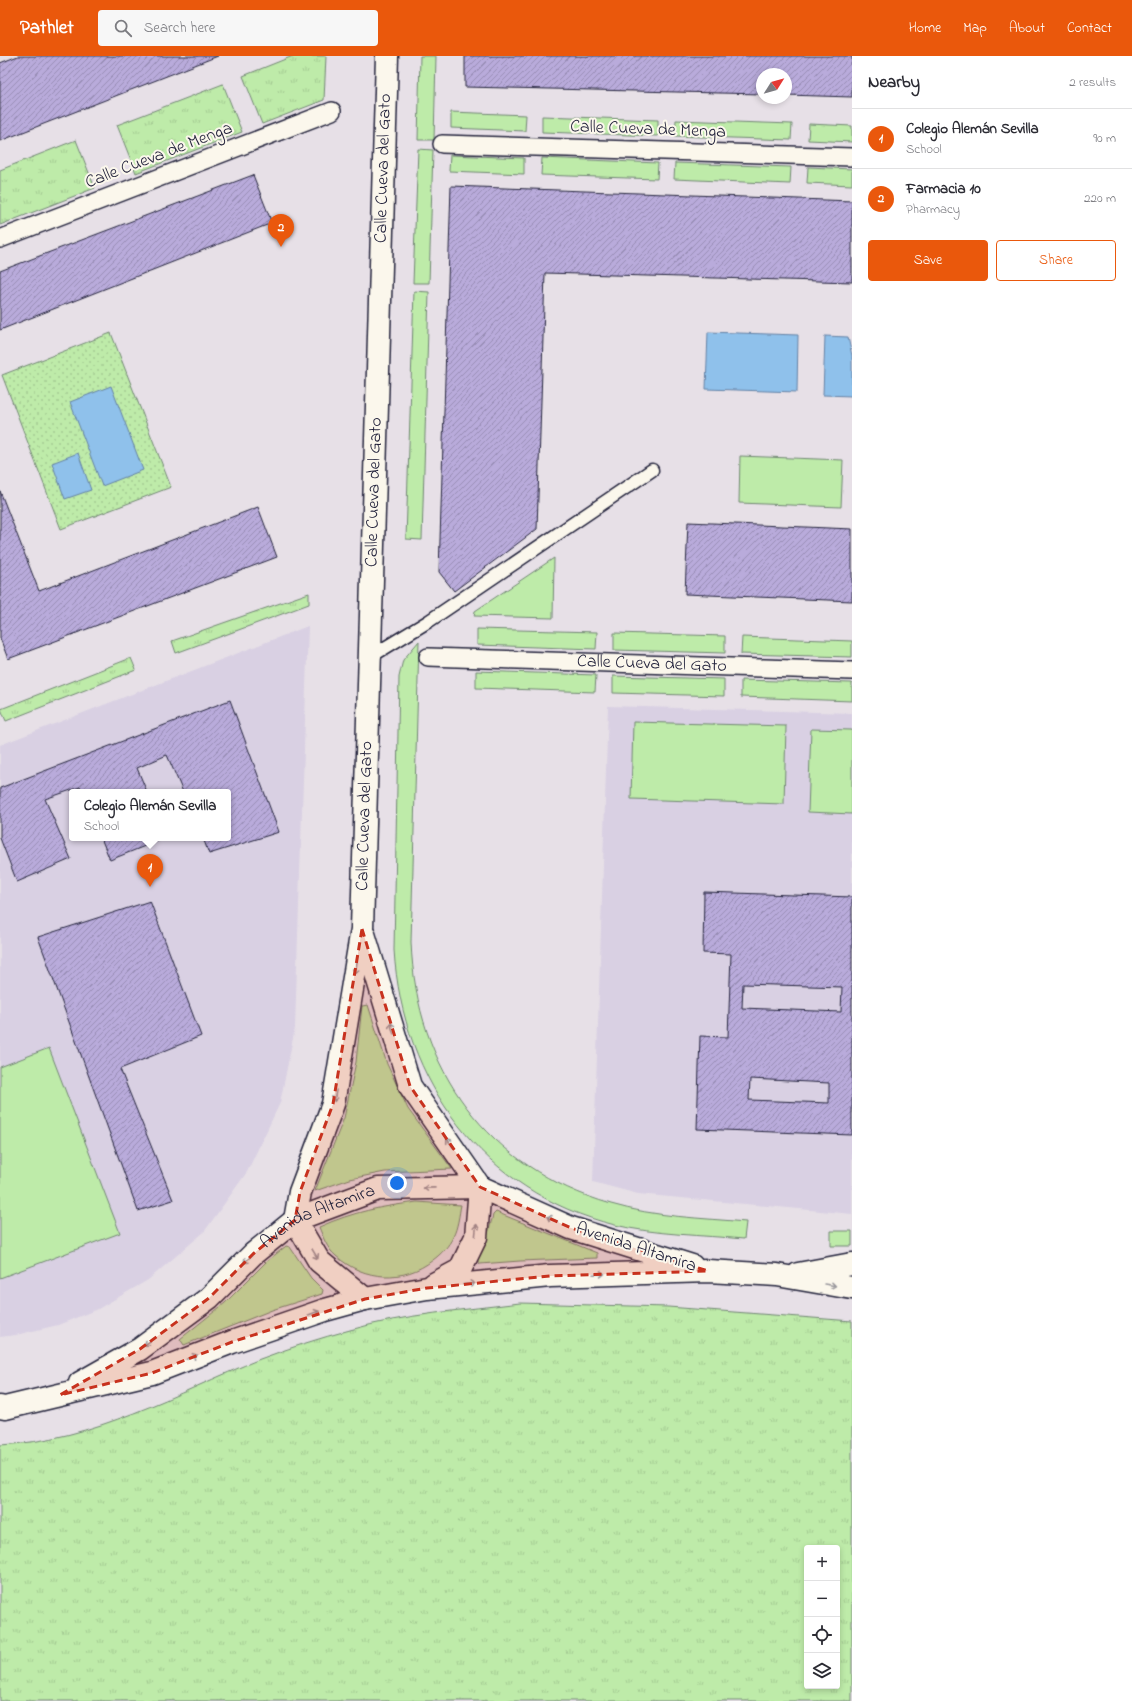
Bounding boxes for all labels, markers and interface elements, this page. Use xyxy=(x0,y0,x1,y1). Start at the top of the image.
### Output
search box xyxy=(98,10,378,46)
text: Pathlet xyxy=(20,15,74,42)
icon: search xyxy=(112,17,134,39)
text: Search here xyxy=(144,17,215,39)
text: Home xyxy=(909,18,941,39)
text: Map xyxy=(963,18,987,39)
text: About xyxy=(1009,18,1045,39)
text: Contact xyxy=(1067,18,1112,39)
north arrow xyxy=(756,68,792,104)
text: Nearby xyxy=(868,70,920,95)
text: 2 results xyxy=(1069,73,1116,92)
street label: Calle Cueva del Gato xyxy=(369,93,399,244)
street label: Calle Cueva de Menga xyxy=(570,114,726,147)
street label: Calle Cueva de Menga xyxy=(82,116,237,197)
text: Colegio Alemán Sevilla xyxy=(906,118,1039,140)
text: 1 xyxy=(879,129,883,148)
text: 90 m xyxy=(1093,129,1116,148)
text: School xyxy=(906,140,942,159)
text: Farmacia 10 xyxy=(906,178,981,200)
text: 2 xyxy=(878,189,884,208)
text: 220 m xyxy=(1084,189,1116,208)
text: Pharmacy xyxy=(906,200,960,219)
pin: 2 xyxy=(268,214,294,247)
button: Save xyxy=(868,240,988,281)
button: Share xyxy=(996,240,1116,281)
street label: Calle Cueva del Gato xyxy=(359,417,390,567)
street label: Calle Cueva del Gato xyxy=(577,649,727,680)
street label: Calle Cueva del Gato xyxy=(350,741,380,891)
popup xyxy=(69,789,231,841)
text: Colegio Alemán Sevilla xyxy=(84,795,216,817)
text: School xyxy=(84,817,119,836)
pin: 1 xyxy=(137,854,163,887)
one-way arrow xyxy=(352,961,360,974)
one-way arrow xyxy=(388,1022,395,1035)
one-way arrow xyxy=(330,1089,338,1102)
one-way arrow xyxy=(446,1138,454,1149)
your location xyxy=(387,1173,407,1193)
street label: Avenida Altamira xyxy=(255,1178,379,1256)
one-way arrow xyxy=(423,1184,436,1191)
one-way arrow xyxy=(546,1215,558,1222)
street label: Avenida Altamira xyxy=(572,1216,700,1280)
one-way arrow xyxy=(473,1224,480,1237)
one-way arrow xyxy=(311,1248,319,1259)
one-way arrow xyxy=(243,1254,253,1264)
one-way arrow xyxy=(592,1271,605,1278)
one-way arrow xyxy=(462,1280,475,1287)
one-way arrow xyxy=(823,1281,836,1289)
one-way arrow xyxy=(308,1309,320,1317)
one-way arrow xyxy=(143,1338,154,1346)
one-way arrow xyxy=(185,1353,197,1361)
map controls xyxy=(804,1545,840,1689)
button: + xyxy=(804,1545,840,1581)
button: − xyxy=(804,1581,840,1617)
button: locate xyxy=(804,1617,840,1653)
button: layers xyxy=(804,1653,840,1689)

